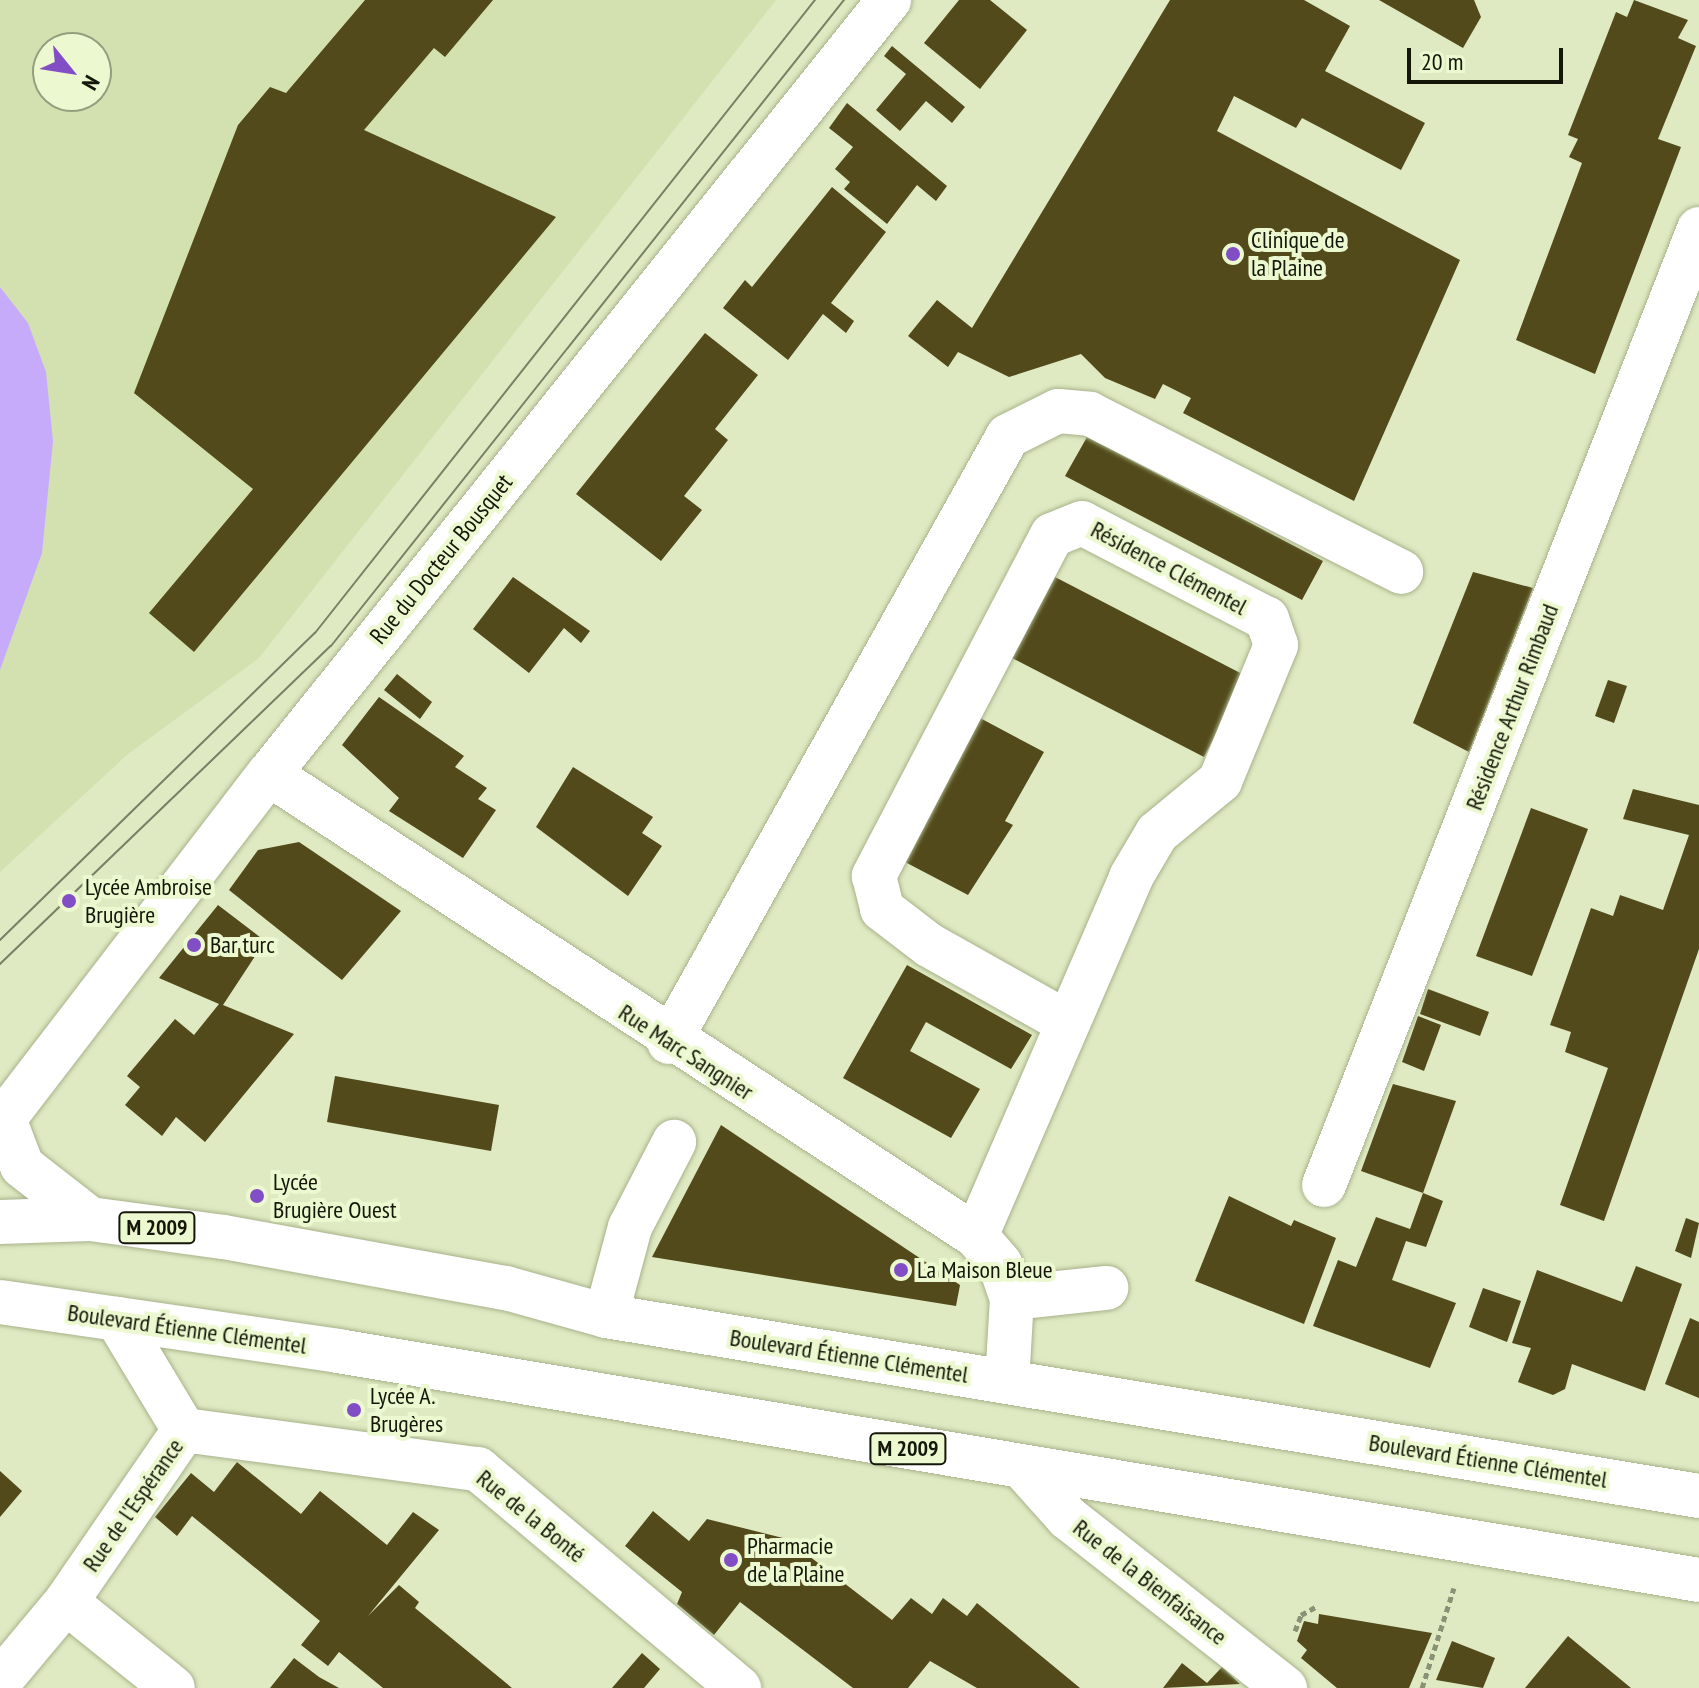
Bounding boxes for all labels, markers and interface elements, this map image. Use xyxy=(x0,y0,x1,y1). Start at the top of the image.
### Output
north arrow xyxy=(32,32,112,112)
scale bar xyxy=(1411,32,1567,82)
text: 20 m xyxy=(1421,46,1463,77)
text: N xyxy=(76,71,106,95)
place label: Clinique de la Plaine xyxy=(1251,226,1345,282)
marker: Clinique de la Plaine xyxy=(1222,243,1244,265)
street label: Rue du Docteur Bousquet xyxy=(364,468,518,650)
street label: Résidence Clémentel xyxy=(1086,515,1252,621)
street label: Résidence Arthur Rimbaud xyxy=(1459,600,1565,814)
place label: Lycée Ambroise Brugière xyxy=(85,873,213,929)
marker: Lycée Ambroise Brugière xyxy=(60,892,78,910)
place label: Bar turc xyxy=(210,931,275,959)
marker: Bar turc xyxy=(185,936,203,954)
street label: Rue Marc Sangnier xyxy=(613,998,759,1106)
place label: Lycée Brugière Ouest xyxy=(273,1168,397,1224)
marker: Lycée Brugière Ouest xyxy=(248,1187,266,1205)
road number: M 2009 xyxy=(117,1210,197,1246)
place label: La Maison Bleue xyxy=(917,1256,1053,1284)
marker: La Maison Bleue xyxy=(892,1261,910,1279)
street label: Boulevard Étienne Clémentel xyxy=(66,1298,308,1360)
street label: Boulevard Étienne Clémentel xyxy=(728,1323,970,1389)
place label: Lycée A. Brugères xyxy=(370,1382,443,1438)
marker: Lycée A. Brugères xyxy=(345,1401,363,1419)
street label: Boulevard Étienne Clémentel xyxy=(1367,1428,1609,1494)
road number: M 2009 xyxy=(868,1431,948,1467)
street label: Rue de l'Espérance xyxy=(77,1433,189,1577)
street label: Rue de la Bonté xyxy=(471,1464,591,1568)
street label: Rue de la Bienfaisance xyxy=(1068,1513,1232,1651)
place label: Pharmacie de la Plaine xyxy=(747,1532,844,1588)
marker: Pharmacie de la Plaine xyxy=(722,1551,740,1569)

